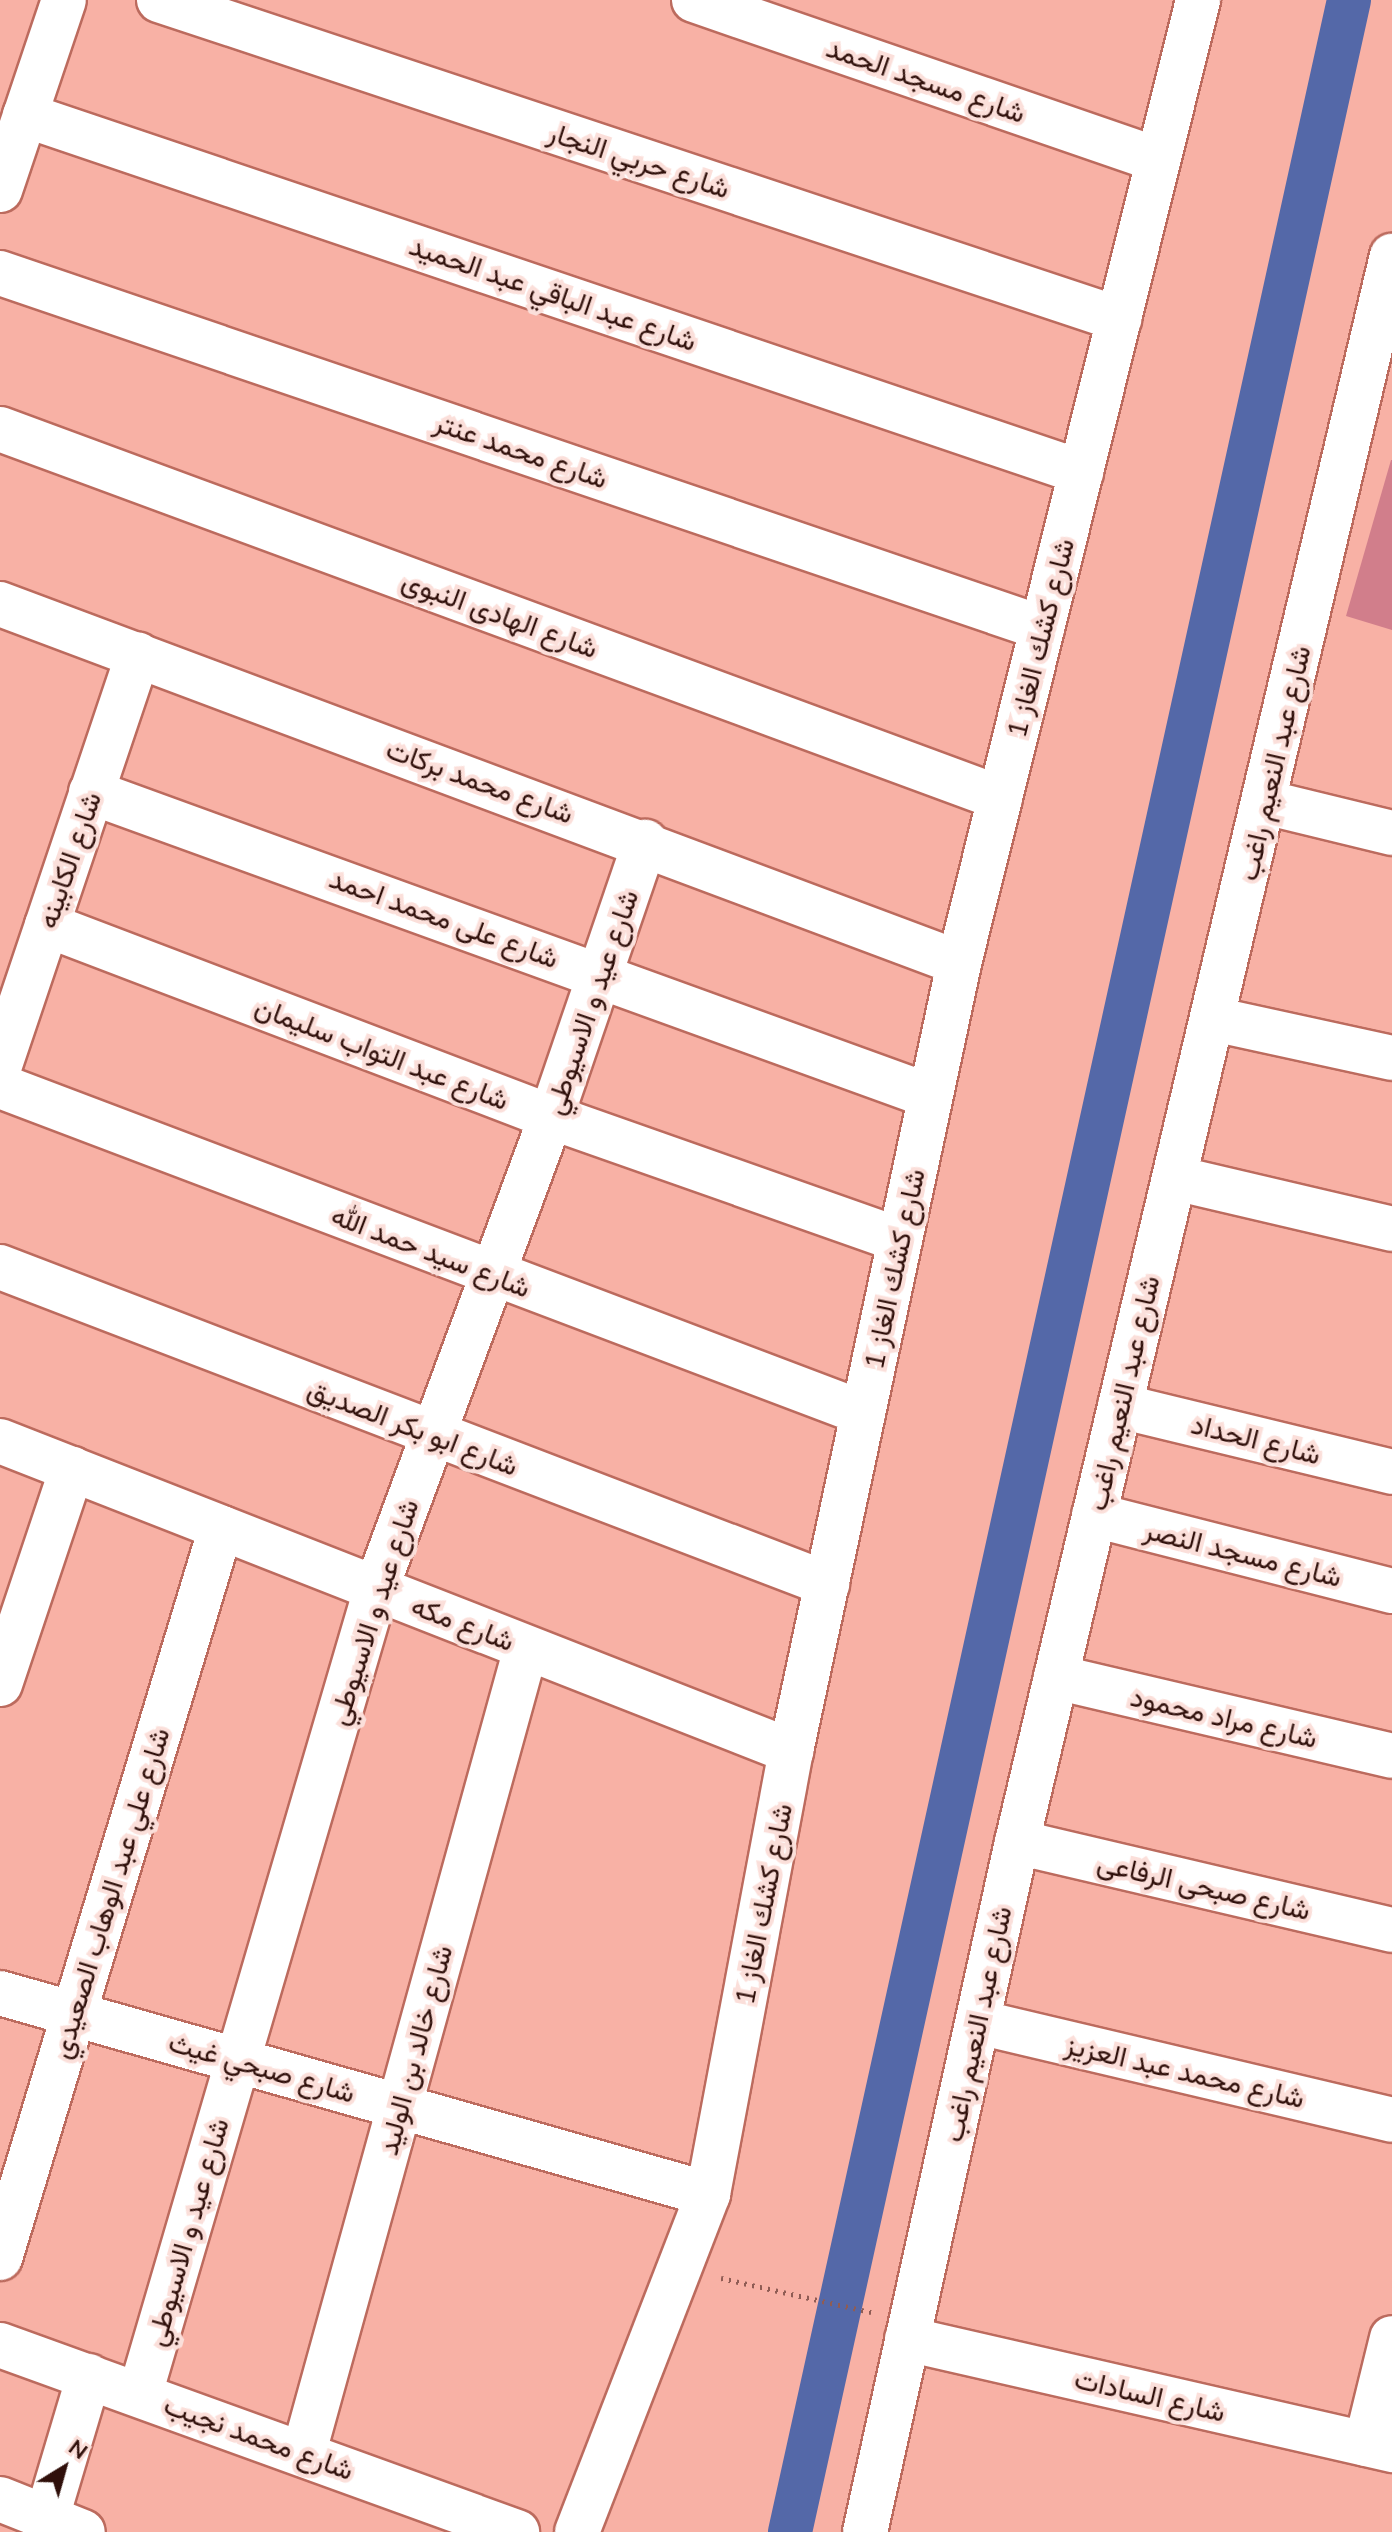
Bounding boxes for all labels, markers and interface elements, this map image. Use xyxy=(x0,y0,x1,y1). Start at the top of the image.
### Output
street label: شارع مسجد الحمد xyxy=(822,30,1030,130)
street label: شارع حربي النجار xyxy=(544,115,734,205)
street label: شارع عبد الباقي عبد الحميد xyxy=(405,228,701,358)
street label: شارع محمد عنتر xyxy=(430,405,612,495)
street label: شارع كشك الغاز 1 xyxy=(999,535,1081,741)
street label: شارع الهادى النبوى xyxy=(398,563,602,665)
street label: شارع عبد النعيم راغب xyxy=(1231,642,1317,884)
street label: شارع محمد بركات xyxy=(382,732,578,830)
street label: شارع الكابينه xyxy=(30,787,108,933)
street label: شارع على محمد احمد xyxy=(325,861,563,975)
street label: شارع عيد و الاسيوطي xyxy=(537,885,645,1119)
street label: شارع عبد التواب سليمان xyxy=(250,989,514,1117)
street label: شارع كشك الغاز 1 xyxy=(856,1166,932,1372)
street label: شارع سيد حمد الله xyxy=(327,1198,535,1304)
street label: شارع عبد النعيم راغب xyxy=(1080,1272,1166,1514)
street label: شارع ابو بكر الصديق xyxy=(303,1371,523,1483)
street label: شارع الحداد xyxy=(1188,1407,1324,1471)
street label: شارع عيد و الاسيوطي xyxy=(321,1495,425,1729)
street label: شارع مسجد النصر xyxy=(1141,1512,1345,1594)
street label: شارع مكه xyxy=(407,1588,519,1658)
street label: شارع مراد محمود xyxy=(1127,1679,1321,1755)
street label: شارع علي عبد الوهاب الصعيدي xyxy=(44,1724,176,2062)
street label: شارع كشك الغاز 1 xyxy=(727,1801,799,2007)
street label: شارع صبحى الرفاعى xyxy=(1094,1845,1314,1927)
street label: شارع عبد النعيم راغب xyxy=(936,1903,1018,2145)
street label: شارع خالد بن الوليد xyxy=(371,1941,459,2159)
street label: شارع صبحي غيث xyxy=(165,2024,359,2110)
street label: شارع محمد عبد العزيز xyxy=(1062,2027,1308,2115)
street label: شارع عيد و الاسيوطي xyxy=(138,2114,236,2350)
street label: شارع السادات xyxy=(1071,2361,1229,2429)
street label: شارع محمد نجيب xyxy=(160,2387,358,2487)
north arrow xyxy=(24,2428,104,2508)
text: N xyxy=(63,2433,94,2465)

